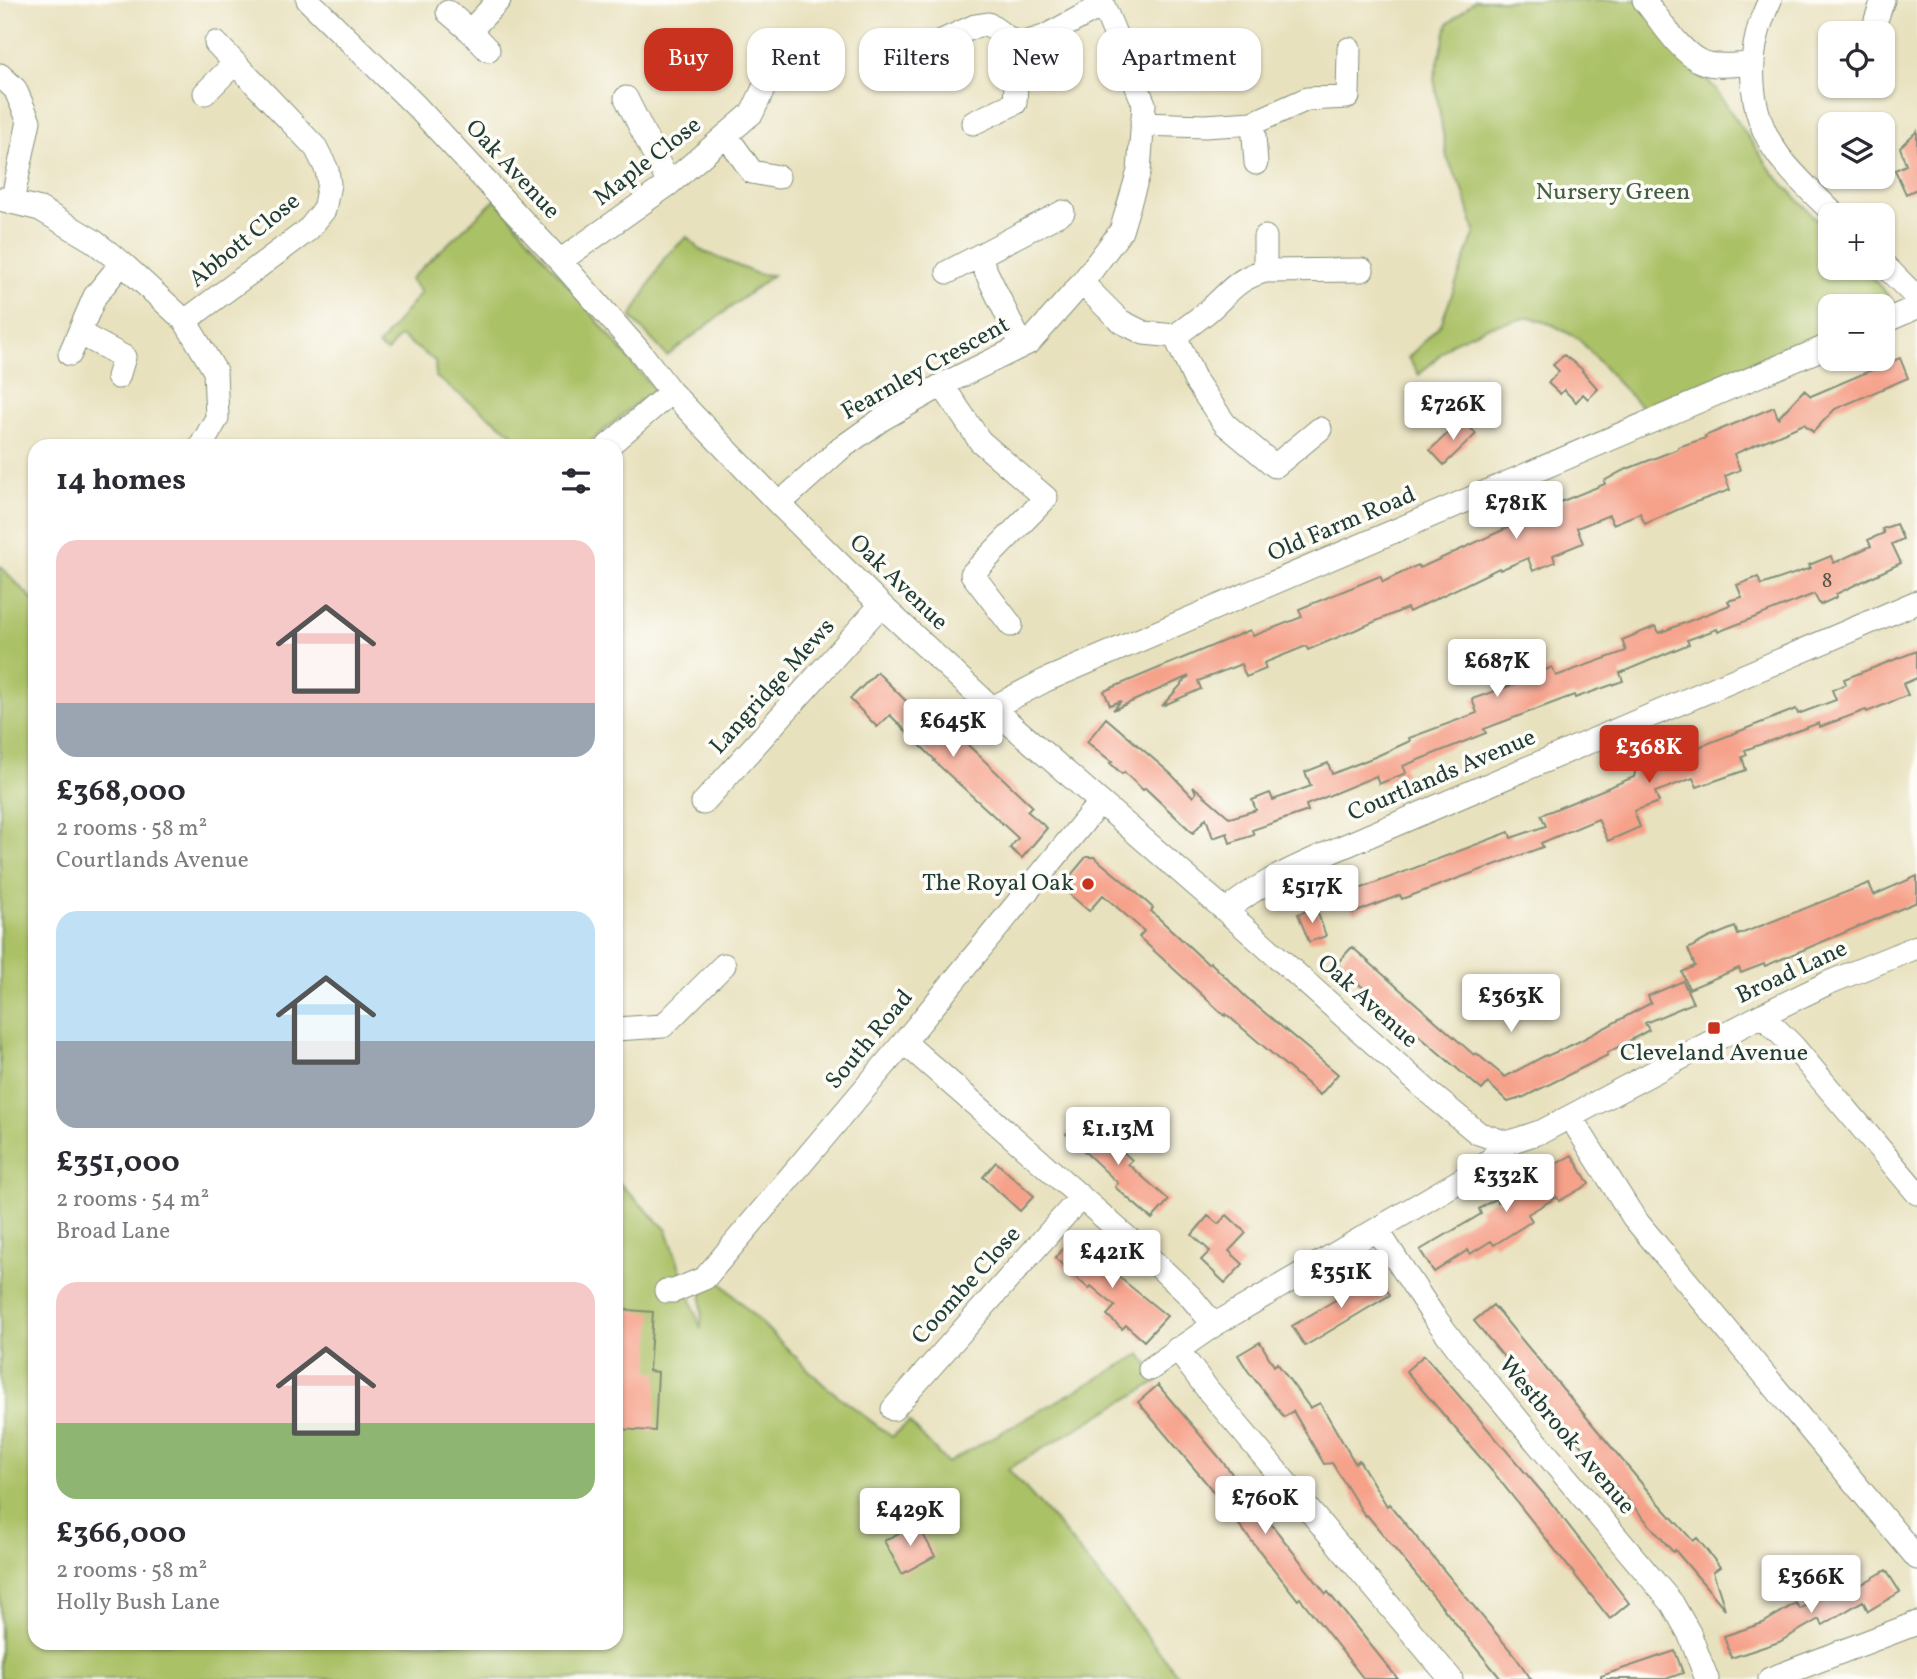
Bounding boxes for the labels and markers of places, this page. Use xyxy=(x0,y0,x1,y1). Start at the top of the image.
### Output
pin: £726K xyxy=(1404,382,1502,442)
pin: £781K xyxy=(1467,482,1565,541)
pin: £687K xyxy=(1448,640,1546,699)
pin: £645K xyxy=(904,700,1002,759)
pin: £368K xyxy=(1600,726,1698,785)
pin: £517K xyxy=(1263,866,1361,925)
place label: The Royal Oak xyxy=(922,867,1074,901)
marker: The Royal Oak xyxy=(1080,876,1096,892)
pin: £363K xyxy=(1462,974,1560,1034)
marker: Cleveland Avenue xyxy=(1706,1020,1722,1036)
place label: Cleveland Avenue xyxy=(1620,1037,1808,1071)
pin: £1.13M xyxy=(1061,1108,1175,1167)
pin: £332K xyxy=(1457,1154,1555,1214)
pin: £421K xyxy=(1063,1230,1161,1290)
pin: £351K xyxy=(1292,1250,1390,1310)
pin: £760K xyxy=(1216,1476,1314,1536)
pin: £429K xyxy=(861,1488,959,1548)
pin: £366K xyxy=(1762,1556,1860,1615)

